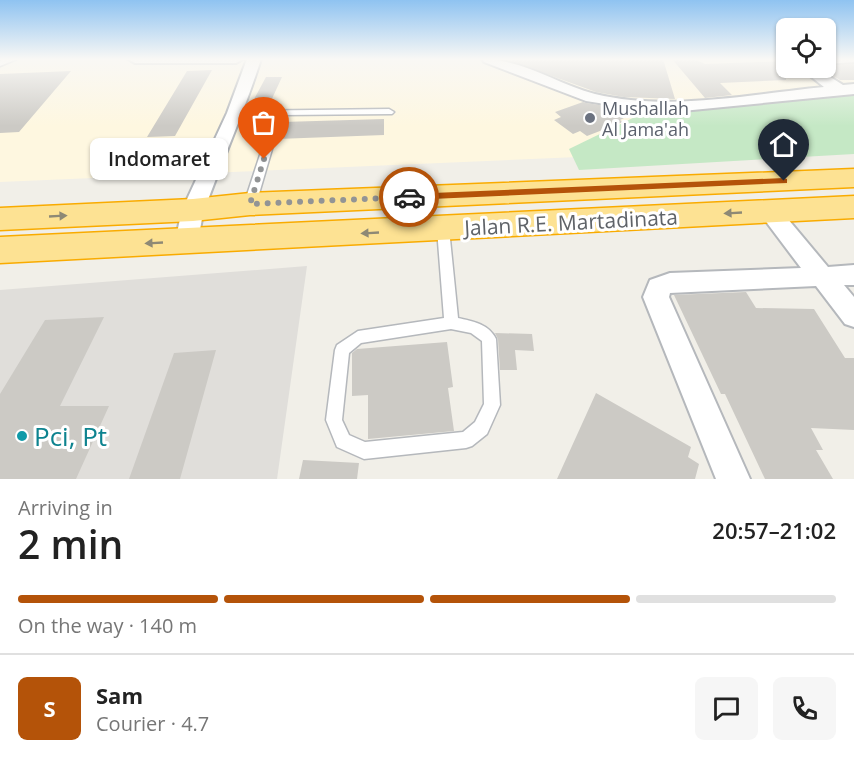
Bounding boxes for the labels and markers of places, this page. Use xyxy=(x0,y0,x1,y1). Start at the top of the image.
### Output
place label: Mushallah Al Jama'ah xyxy=(602,96,689,141)
pin xyxy=(238,97,289,159)
marker: Mushallah Al Jama'ah xyxy=(583,111,597,125)
pin xyxy=(758,119,809,181)
callout: Indomaret xyxy=(90,138,228,180)
place label: Pci, Pt xyxy=(34,418,107,454)
marker: Pci, Pt xyxy=(15,429,29,443)

